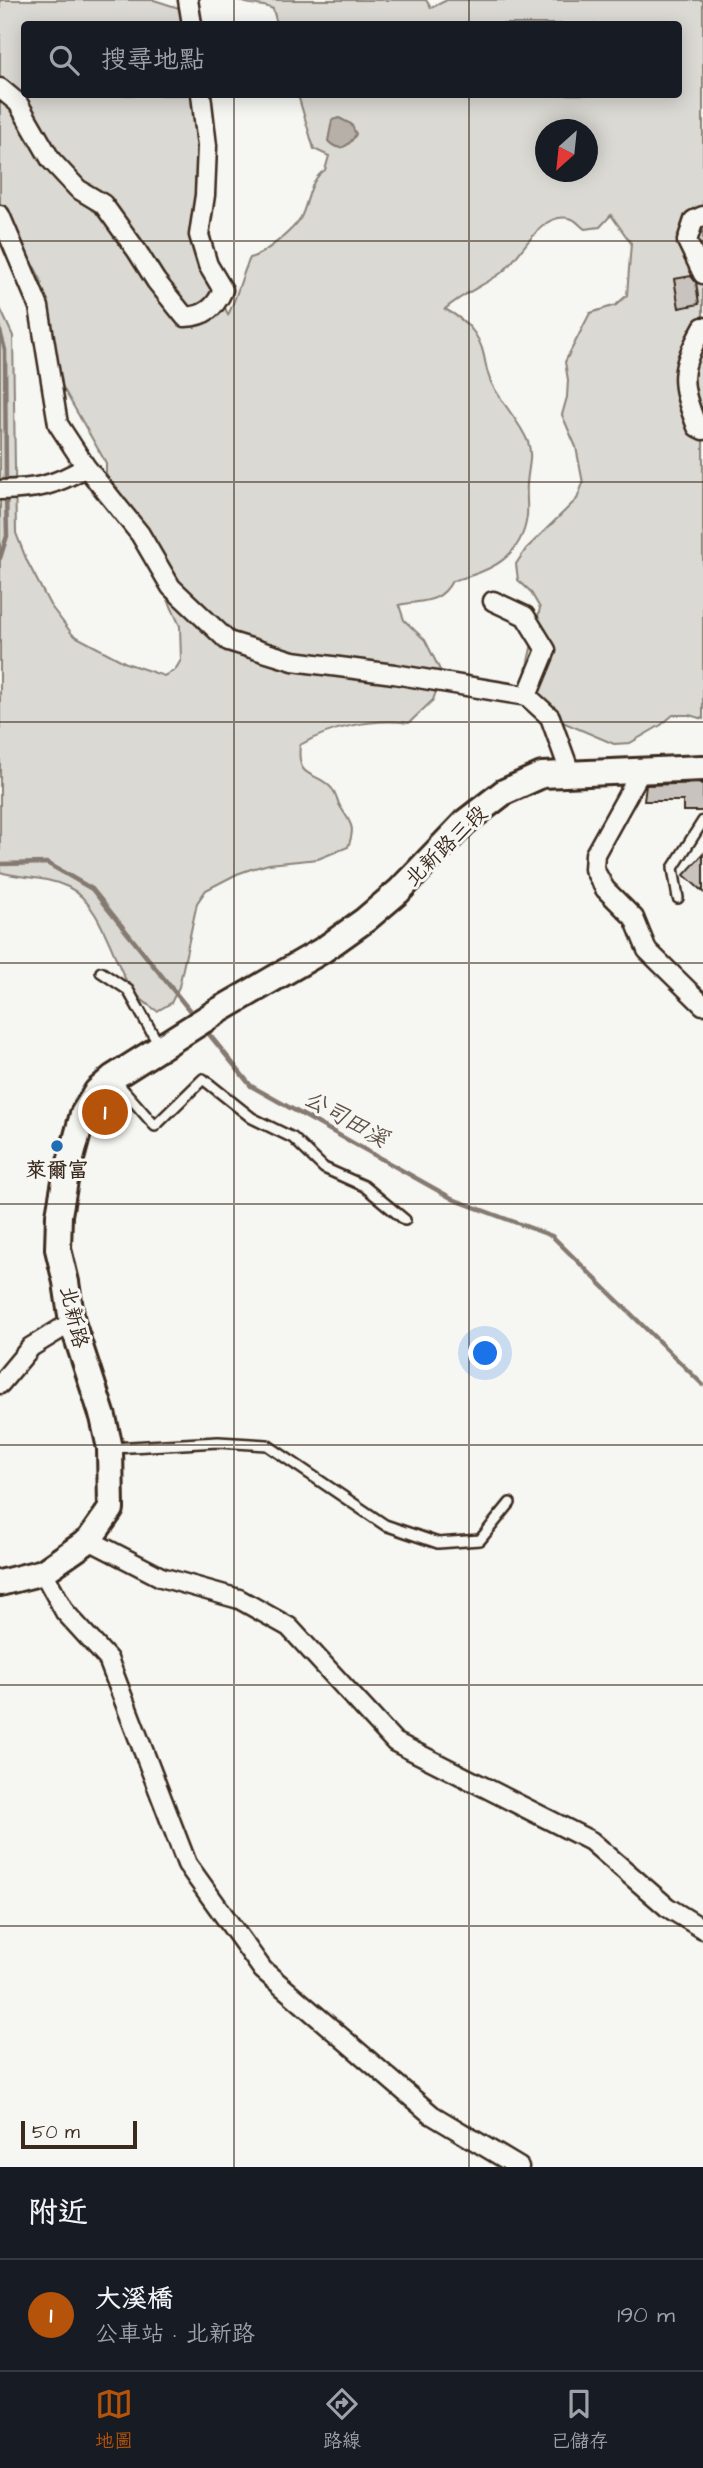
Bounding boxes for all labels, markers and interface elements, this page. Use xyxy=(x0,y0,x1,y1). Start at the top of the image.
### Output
search box xyxy=(21,21,682,98)
icon: search xyxy=(45,41,83,79)
text: 搜尋地點 xyxy=(101,42,205,78)
north arrow xyxy=(535,119,598,182)
street label: 北新路三段 xyxy=(398,799,494,893)
water label: 公司田溪 xyxy=(298,1083,396,1156)
pin: 1 xyxy=(82,1086,128,1138)
marker: 萊爾富 xyxy=(49,1138,65,1154)
place label: 萊爾富 xyxy=(26,1156,89,1185)
street label: 北新路 xyxy=(53,1283,95,1351)
your location xyxy=(468,1336,502,1370)
scale bar xyxy=(21,2118,136,2150)
text: 50 m xyxy=(32,2119,80,2146)
text: 附近 xyxy=(28,2192,88,2234)
text: 大溪橋 xyxy=(95,2281,173,2317)
text: 1 xyxy=(50,2299,52,2331)
text: 190 m xyxy=(617,2299,675,2331)
text: 公車站 · 北新路 xyxy=(95,2318,255,2350)
tab: 地圖 xyxy=(95,2385,133,2455)
tab: 路線 xyxy=(323,2385,361,2455)
tab: 已儲存 xyxy=(551,2385,608,2455)

